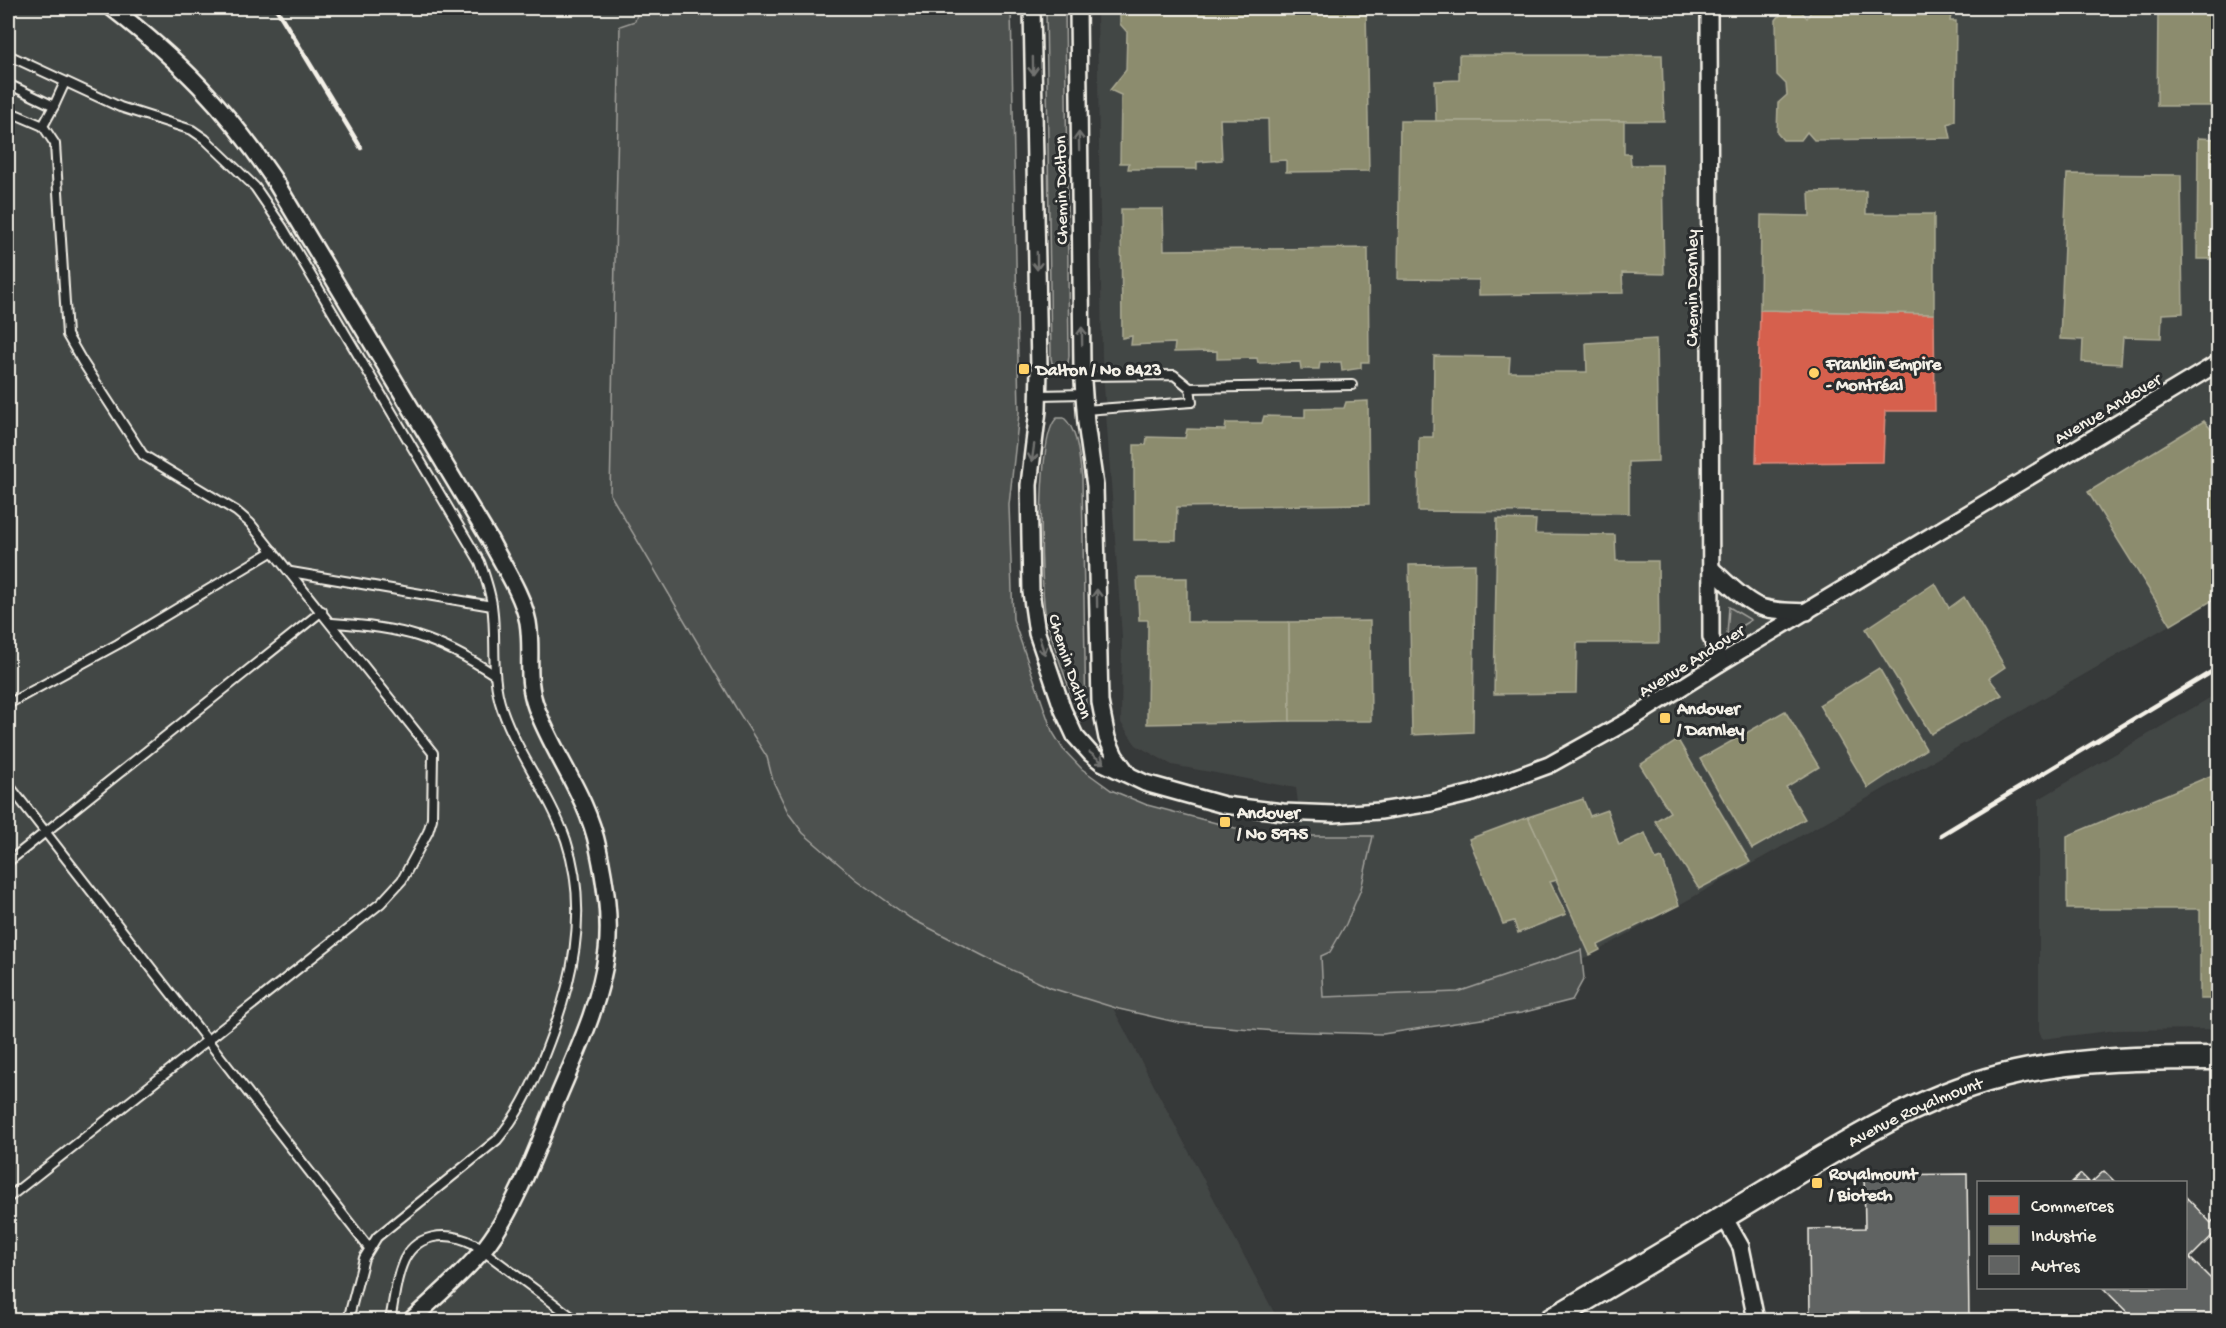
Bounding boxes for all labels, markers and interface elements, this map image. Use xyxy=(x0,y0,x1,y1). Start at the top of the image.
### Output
one-way arrow xyxy=(1028,55,1039,75)
one-way arrow xyxy=(1073,131,1085,151)
street label: Chemin Dalton xyxy=(1051,135,1074,245)
street label: Chemin Darnley xyxy=(1683,229,1704,346)
one-way arrow xyxy=(1032,250,1043,270)
one-way arrow xyxy=(1076,326,1088,346)
place label: Franklin Empire - Montréal xyxy=(1825,355,1942,397)
place label: Dalton / No 8423 xyxy=(1034,361,1162,382)
marker: Dalton / No 8423 xyxy=(1017,362,1031,376)
marker: Franklin Empire - Montréal xyxy=(1807,366,1821,380)
street label: Avenue Andover xyxy=(2051,369,2167,450)
one-way arrow xyxy=(1027,442,1038,462)
one-way arrow xyxy=(1091,588,1103,608)
street label: Chemin Dalton xyxy=(1042,612,1096,722)
street label: Avenue Andover xyxy=(1635,620,1751,703)
one-way arrow xyxy=(1037,636,1048,655)
place label: Andover / Darnley xyxy=(1676,700,1744,742)
marker: Andover / Darnley xyxy=(1658,711,1672,725)
one-way arrow xyxy=(1088,752,1104,764)
place label: Andover / No 5975 xyxy=(1236,804,1309,846)
marker: Andover / No 5975 xyxy=(1218,815,1232,829)
street label: Avenue Royalmount xyxy=(1845,1074,1987,1153)
place label: Royalmount / Biotech xyxy=(1828,1165,1919,1207)
marker: Royalmount / Biotech xyxy=(1810,1176,1824,1190)
legend xyxy=(1977,1181,2187,1289)
text: Commerces xyxy=(2031,1197,2115,1218)
text: Industrie xyxy=(2031,1227,2097,1248)
text: Autres xyxy=(2031,1257,2081,1278)

